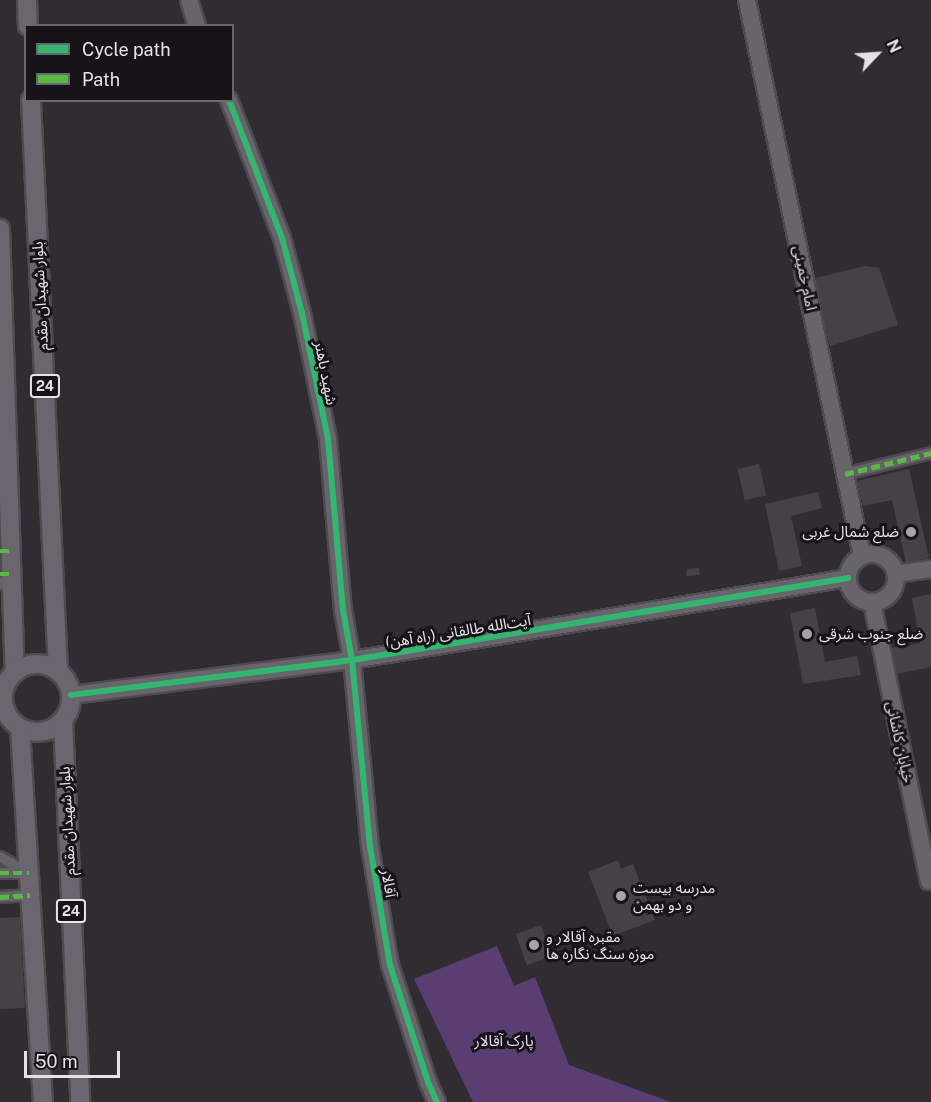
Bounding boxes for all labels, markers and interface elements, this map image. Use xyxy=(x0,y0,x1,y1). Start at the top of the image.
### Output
legend xyxy=(24,24,234,102)
north arrow xyxy=(847,24,907,84)
text: N xyxy=(883,36,905,56)
text: Cycle path xyxy=(82,39,171,60)
text: Path xyxy=(82,69,120,90)
street label: بلوار شهیدان مقدم xyxy=(28,241,52,351)
street label: امام خمینی xyxy=(789,244,821,312)
street label: شهید باهنر xyxy=(311,340,341,406)
road number: 24 xyxy=(28,375,62,397)
place label: ضلع شمال غربی xyxy=(802,523,899,541)
marker: ضلع شمال غربی xyxy=(904,525,918,539)
street label: (راه آهن) آیت‌الله طالقانی xyxy=(384,611,532,651)
place label: ضلع جنوب شرقی xyxy=(819,625,923,643)
marker: ضلع جنوب شرقی xyxy=(800,627,814,641)
street label: خیابان کاشانی xyxy=(883,700,917,784)
street label: بلوار شهیدان مقدم xyxy=(55,766,79,876)
street label: آقالار xyxy=(378,867,400,899)
place label: مدرسه بیست و دو بهمن xyxy=(633,878,715,913)
marker: مدرسه بیست و دو بهمن xyxy=(614,889,628,903)
road number: 24 xyxy=(54,900,88,922)
place label: مقبره آقالار و موزه سنگ نگاره ها xyxy=(546,927,654,962)
marker: مقبره آقالار و موزه سنگ نگاره ها xyxy=(527,938,541,952)
park label: پارک آقالار xyxy=(474,1032,534,1050)
scale bar xyxy=(27,1039,123,1077)
text: 50 m xyxy=(35,1051,78,1072)

